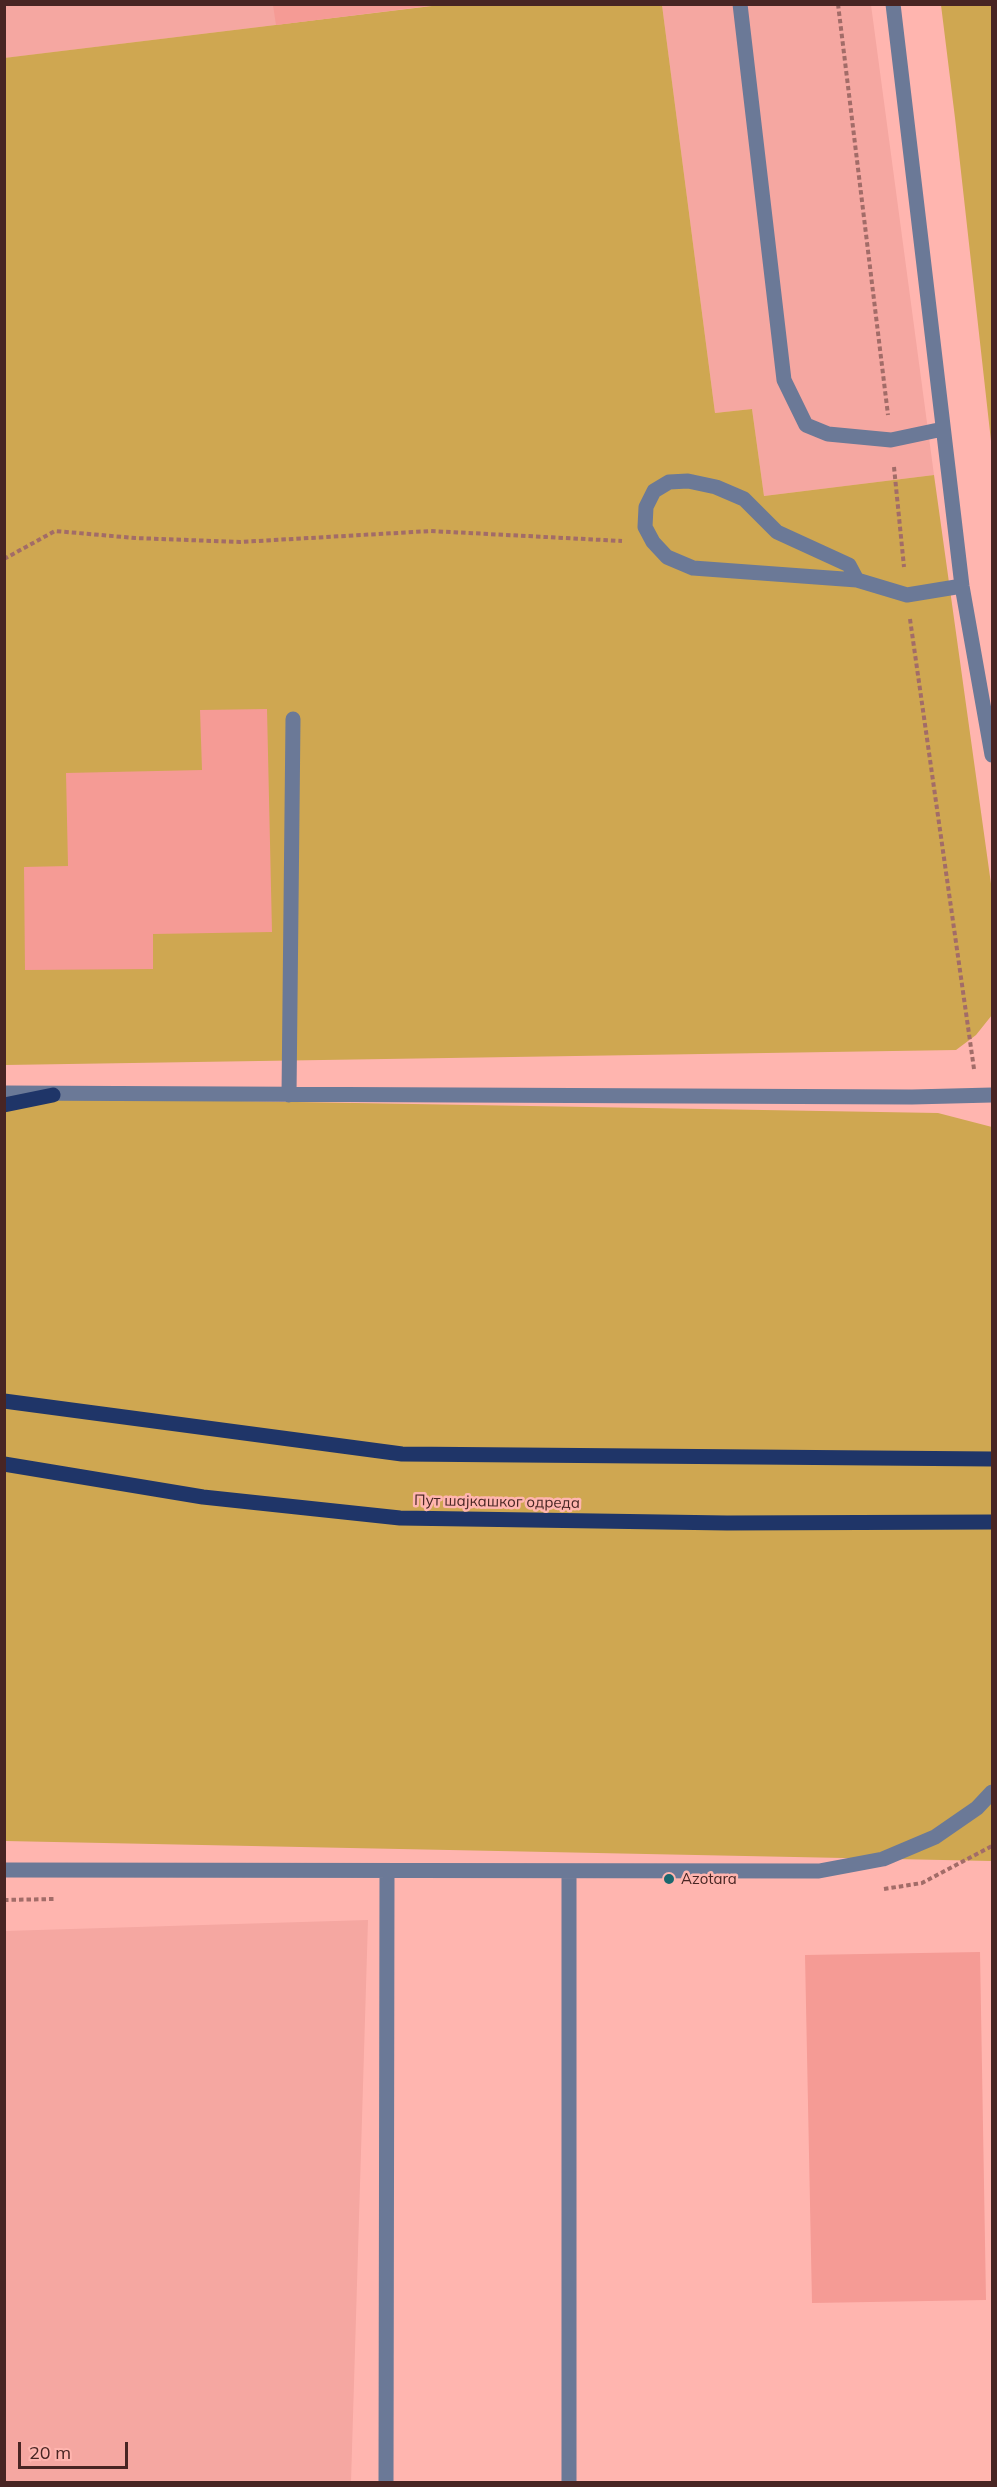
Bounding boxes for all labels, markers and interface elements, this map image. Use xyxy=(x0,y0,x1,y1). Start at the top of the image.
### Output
street label: Пут шајкашког одреда xyxy=(414,1492,580,1512)
place label: Azotara xyxy=(681,1870,737,1888)
marker: Azotara xyxy=(662,1872,676,1886)
scale bar xyxy=(21,2430,130,2468)
text: 20 m xyxy=(29,2441,71,2464)

